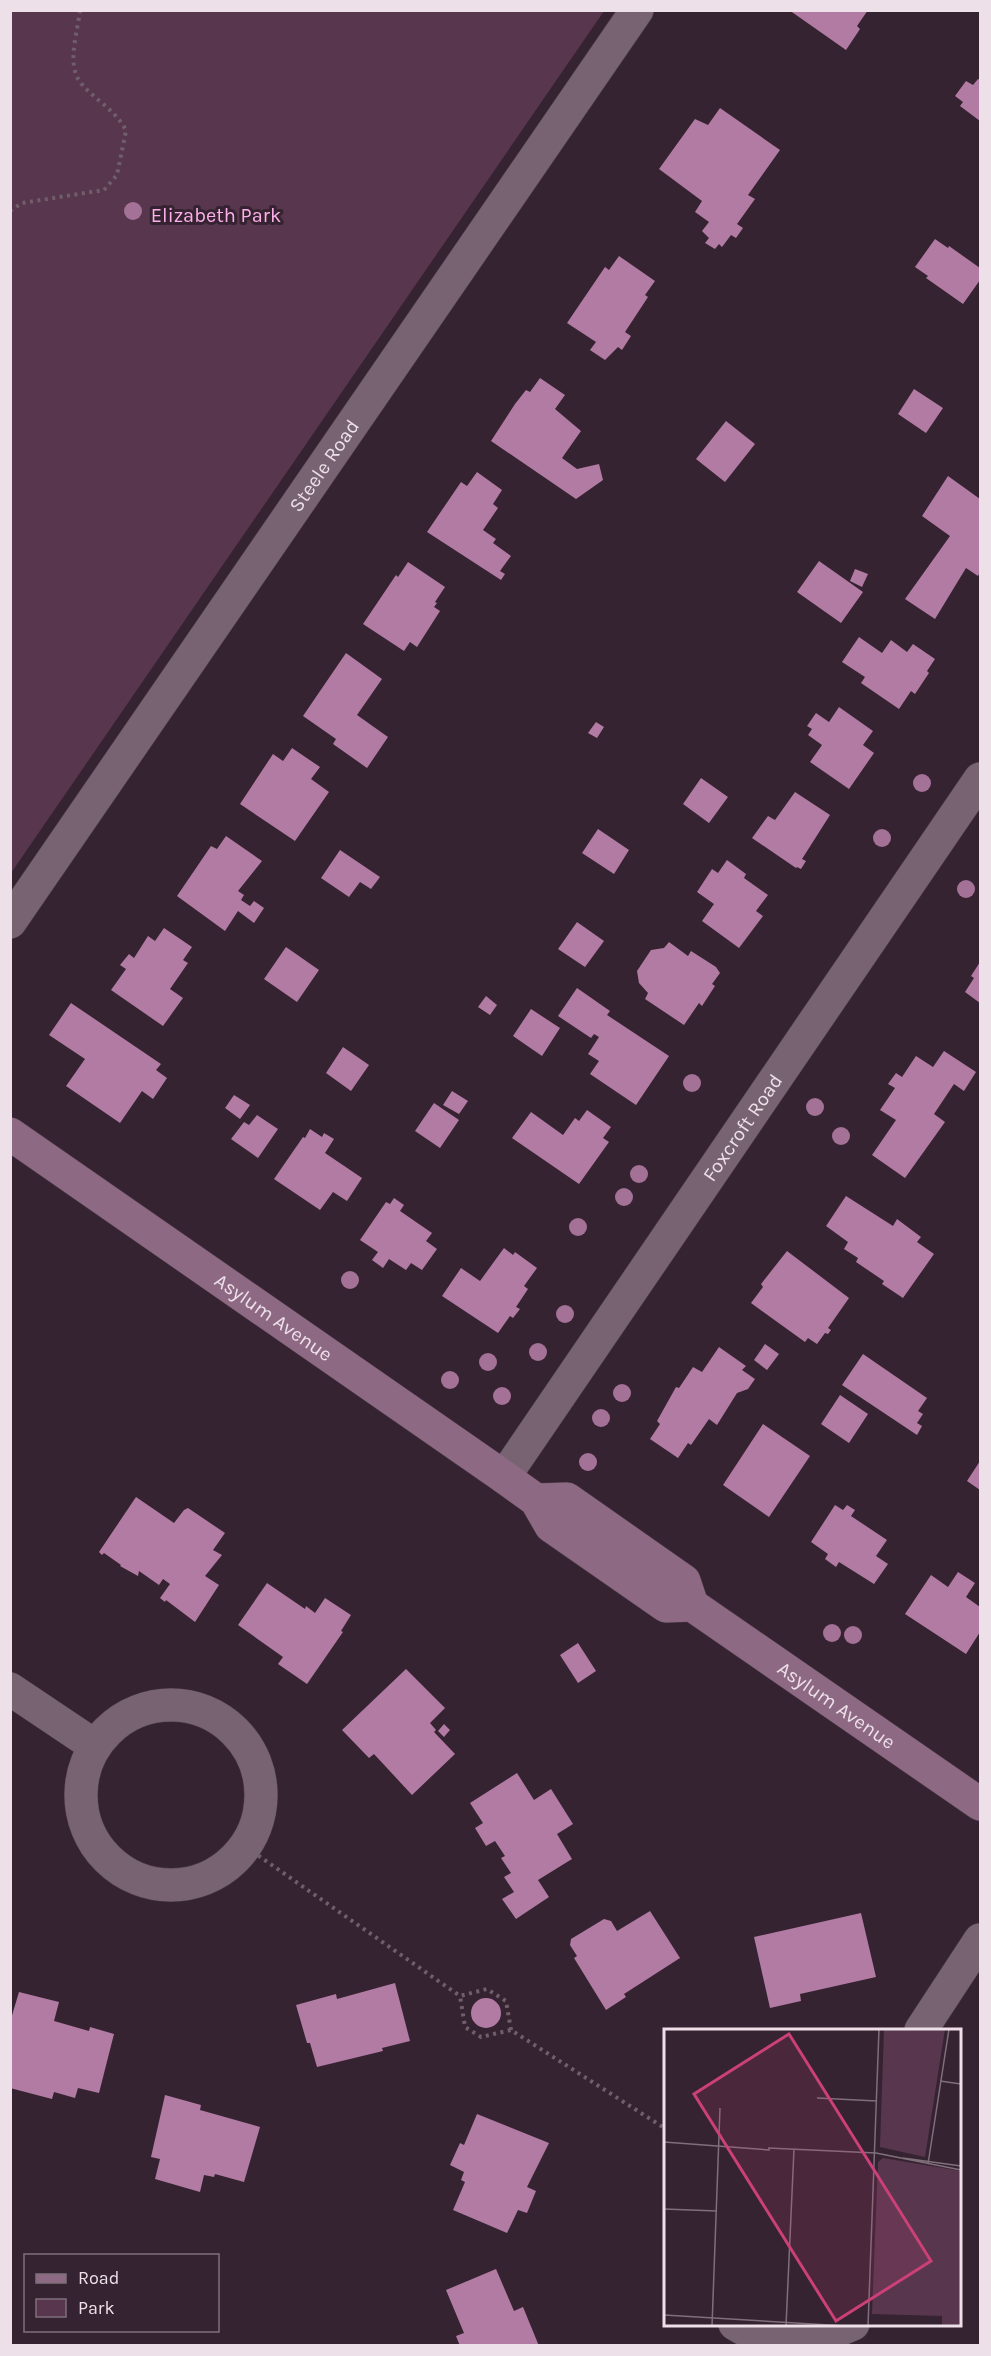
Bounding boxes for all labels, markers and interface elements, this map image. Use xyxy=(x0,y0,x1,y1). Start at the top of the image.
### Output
park label: Elizabeth Park xyxy=(151,204,281,227)
street label: Steele Road xyxy=(285,415,364,516)
street label: Foxcroft Road xyxy=(698,1070,787,1186)
street label: Asylum Avenue xyxy=(210,1269,337,1366)
street label: Asylum Avenue xyxy=(773,1657,900,1754)
inset map xyxy=(664,2029,961,2326)
legend xyxy=(24,2254,219,2332)
text: Road xyxy=(78,2267,119,2289)
text: Park xyxy=(78,2297,115,2319)

